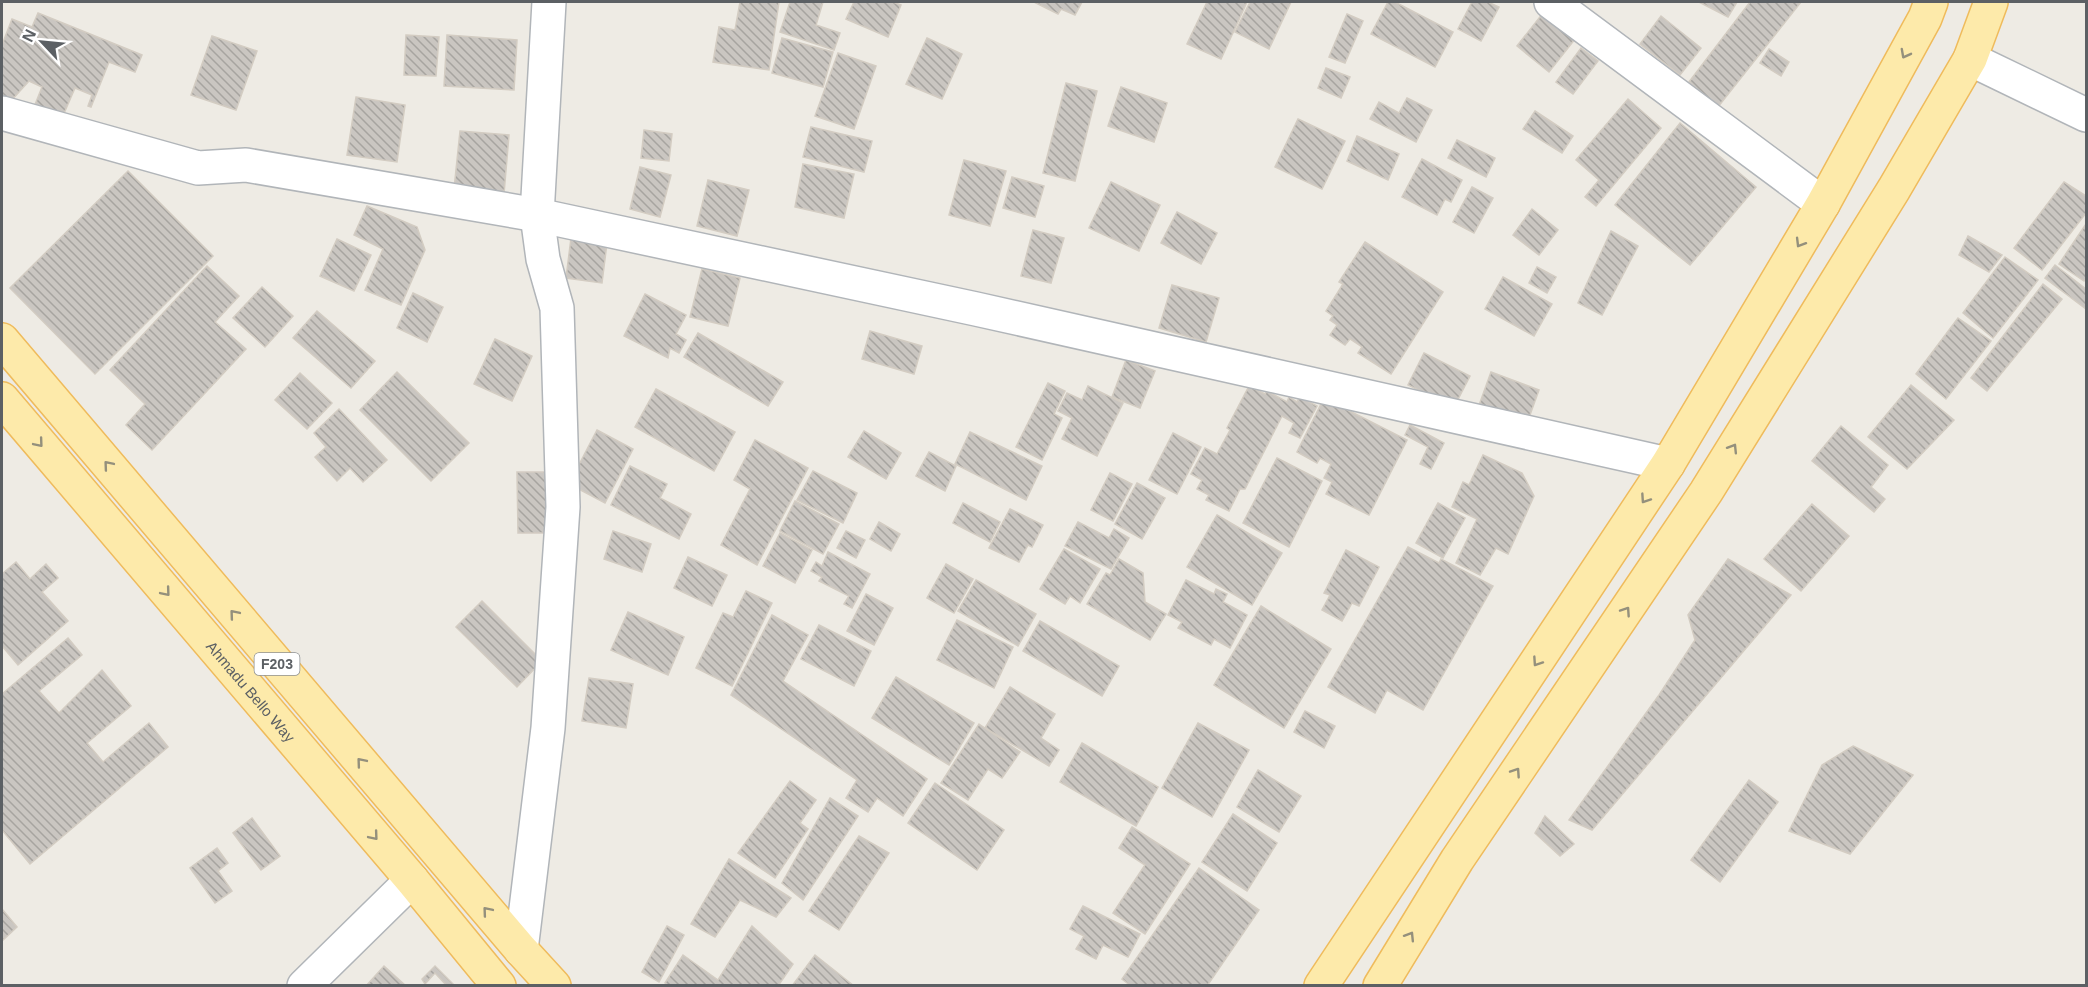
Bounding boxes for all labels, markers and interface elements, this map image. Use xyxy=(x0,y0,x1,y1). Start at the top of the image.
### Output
north arrow xyxy=(12,12,72,72)
text: N xyxy=(19,27,39,45)
one-way arrow xyxy=(1901,48,1912,58)
one-way arrow xyxy=(1796,237,1808,247)
one-way arrow xyxy=(32,436,43,447)
one-way arrow xyxy=(1726,444,1738,454)
one-way arrow xyxy=(104,461,115,472)
one-way arrow xyxy=(1640,493,1652,503)
one-way arrow xyxy=(159,585,170,596)
one-way arrow xyxy=(1619,606,1630,617)
one-way arrow xyxy=(231,610,242,621)
street label: Ahmadu Bello Way xyxy=(203,637,299,745)
road number: F203 xyxy=(254,653,300,675)
one-way arrow xyxy=(1533,655,1544,666)
one-way arrow xyxy=(357,758,368,769)
one-way arrow xyxy=(1509,768,1520,779)
one-way arrow xyxy=(367,829,378,840)
one-way arrow xyxy=(483,907,494,918)
one-way arrow xyxy=(1403,932,1415,942)

